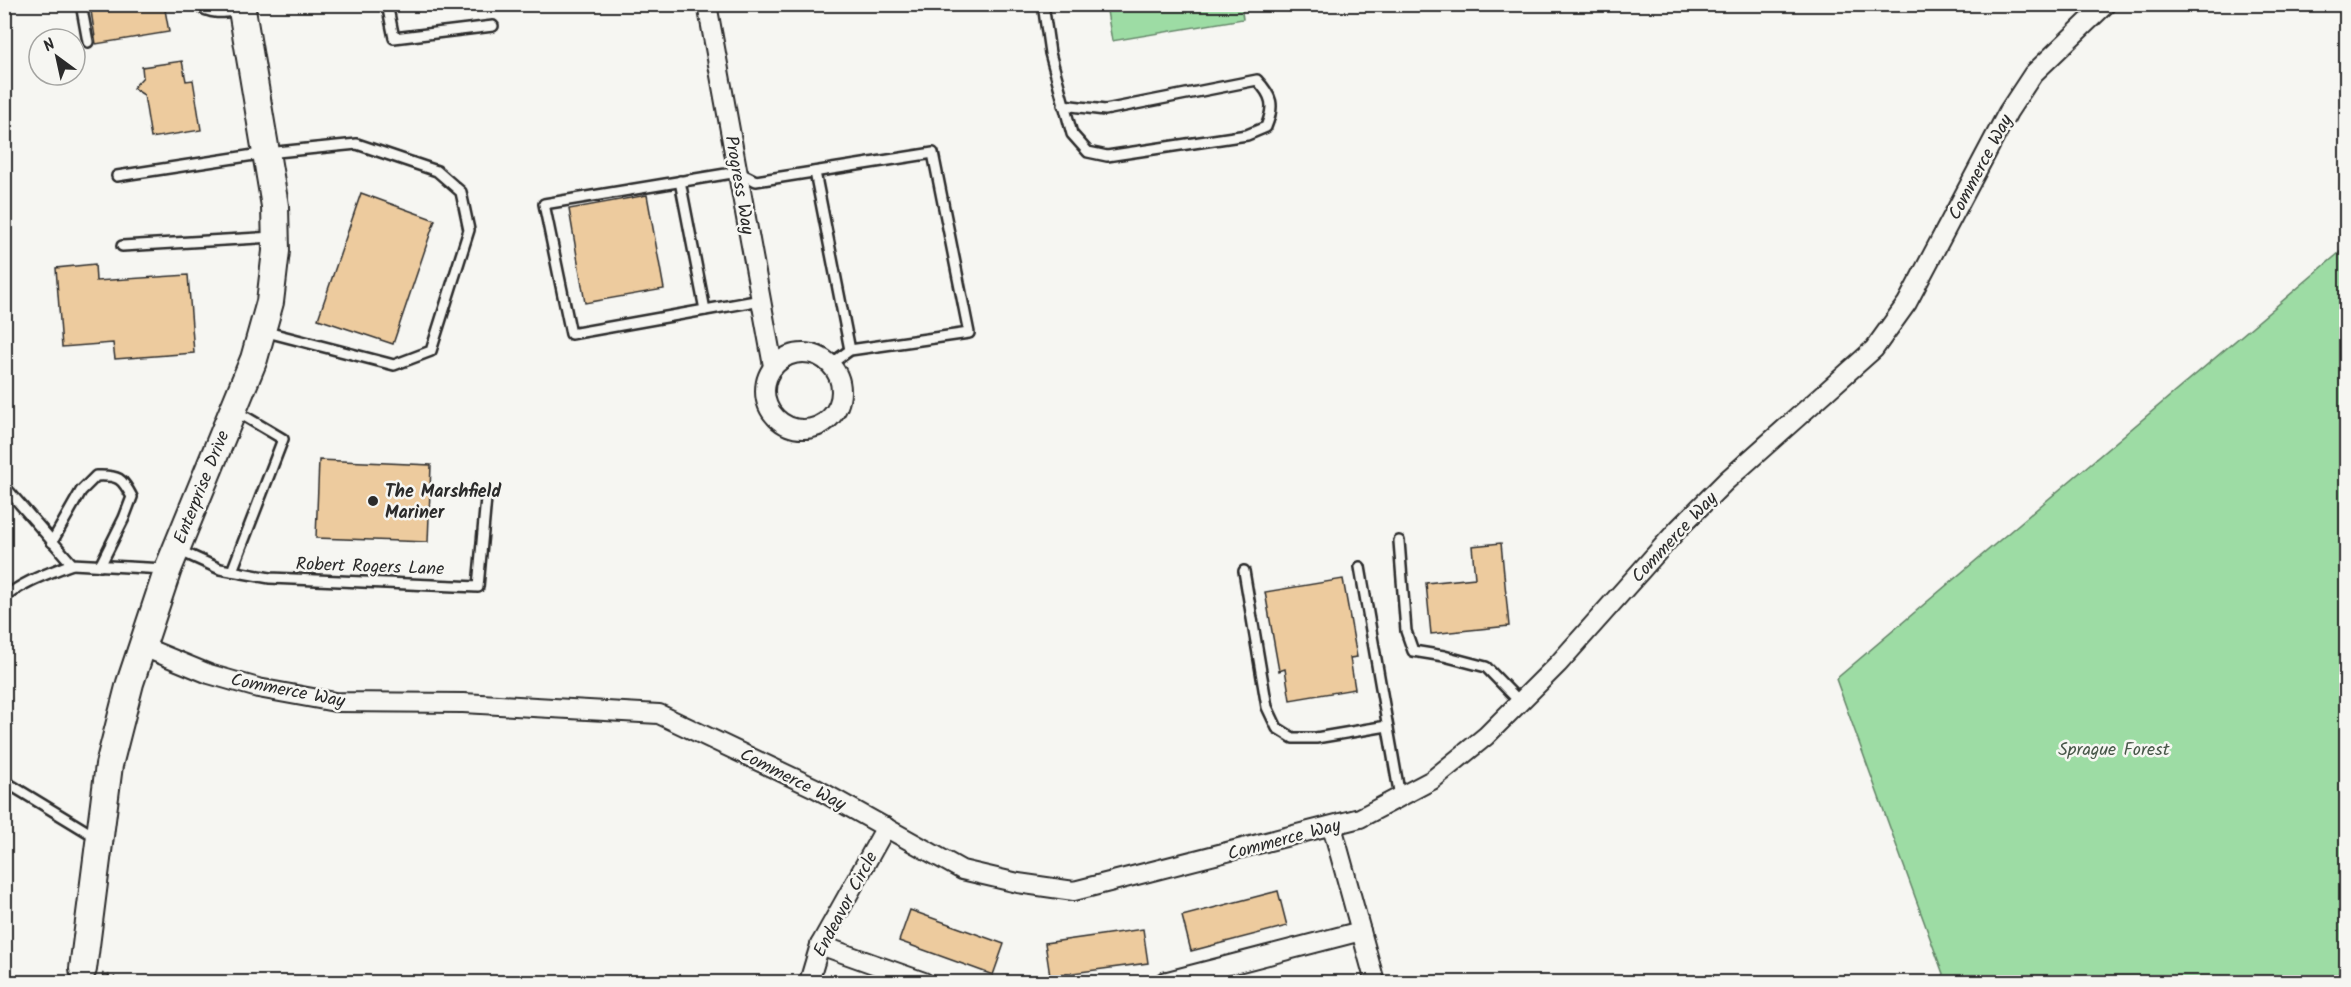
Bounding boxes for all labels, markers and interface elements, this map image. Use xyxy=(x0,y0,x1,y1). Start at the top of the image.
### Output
north arrow xyxy=(27,27,87,87)
text: N xyxy=(39,32,61,59)
street label: Commerce Way xyxy=(1941,109,2022,226)
street label: Progress Way xyxy=(716,133,762,238)
street label: Enterprise Drive xyxy=(166,426,238,549)
place label: The Marshfield Mariner xyxy=(385,478,501,528)
street label: Commerce Way xyxy=(1625,485,1726,590)
marker: The Marshfield Mariner xyxy=(366,494,380,508)
street label: Robert Rogers Lane xyxy=(295,550,445,585)
street label: Commerce Way xyxy=(228,666,348,717)
park label: Sprague Forest xyxy=(2058,736,2171,765)
street label: Commerce Way xyxy=(734,741,851,820)
street label: Commerce Way xyxy=(1225,811,1345,869)
street label: Endeavor Circle xyxy=(806,847,886,963)

